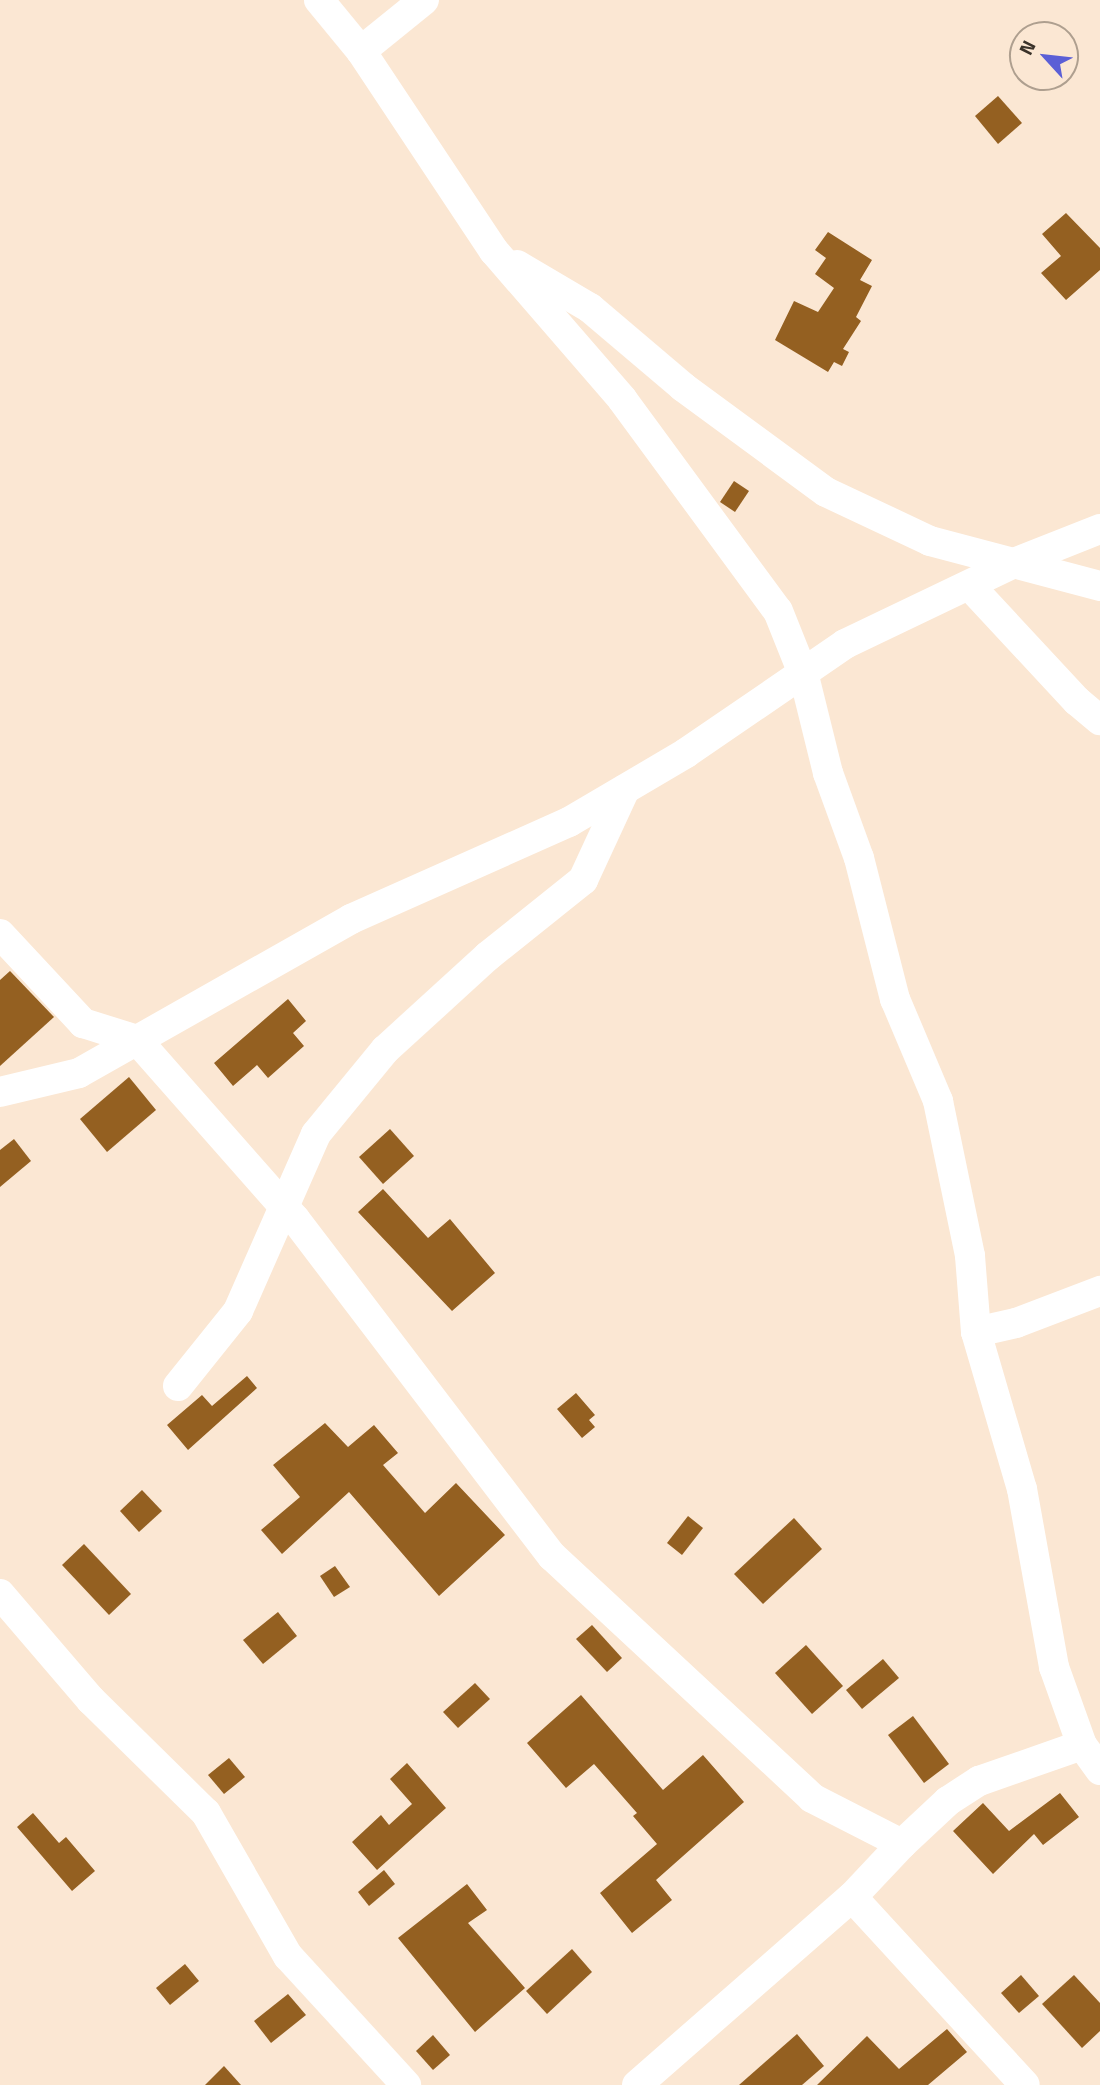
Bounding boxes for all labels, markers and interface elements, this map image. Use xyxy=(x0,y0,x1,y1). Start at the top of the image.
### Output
north arrow xyxy=(1009,21,1079,91)
text: N xyxy=(1011,35,1043,60)

